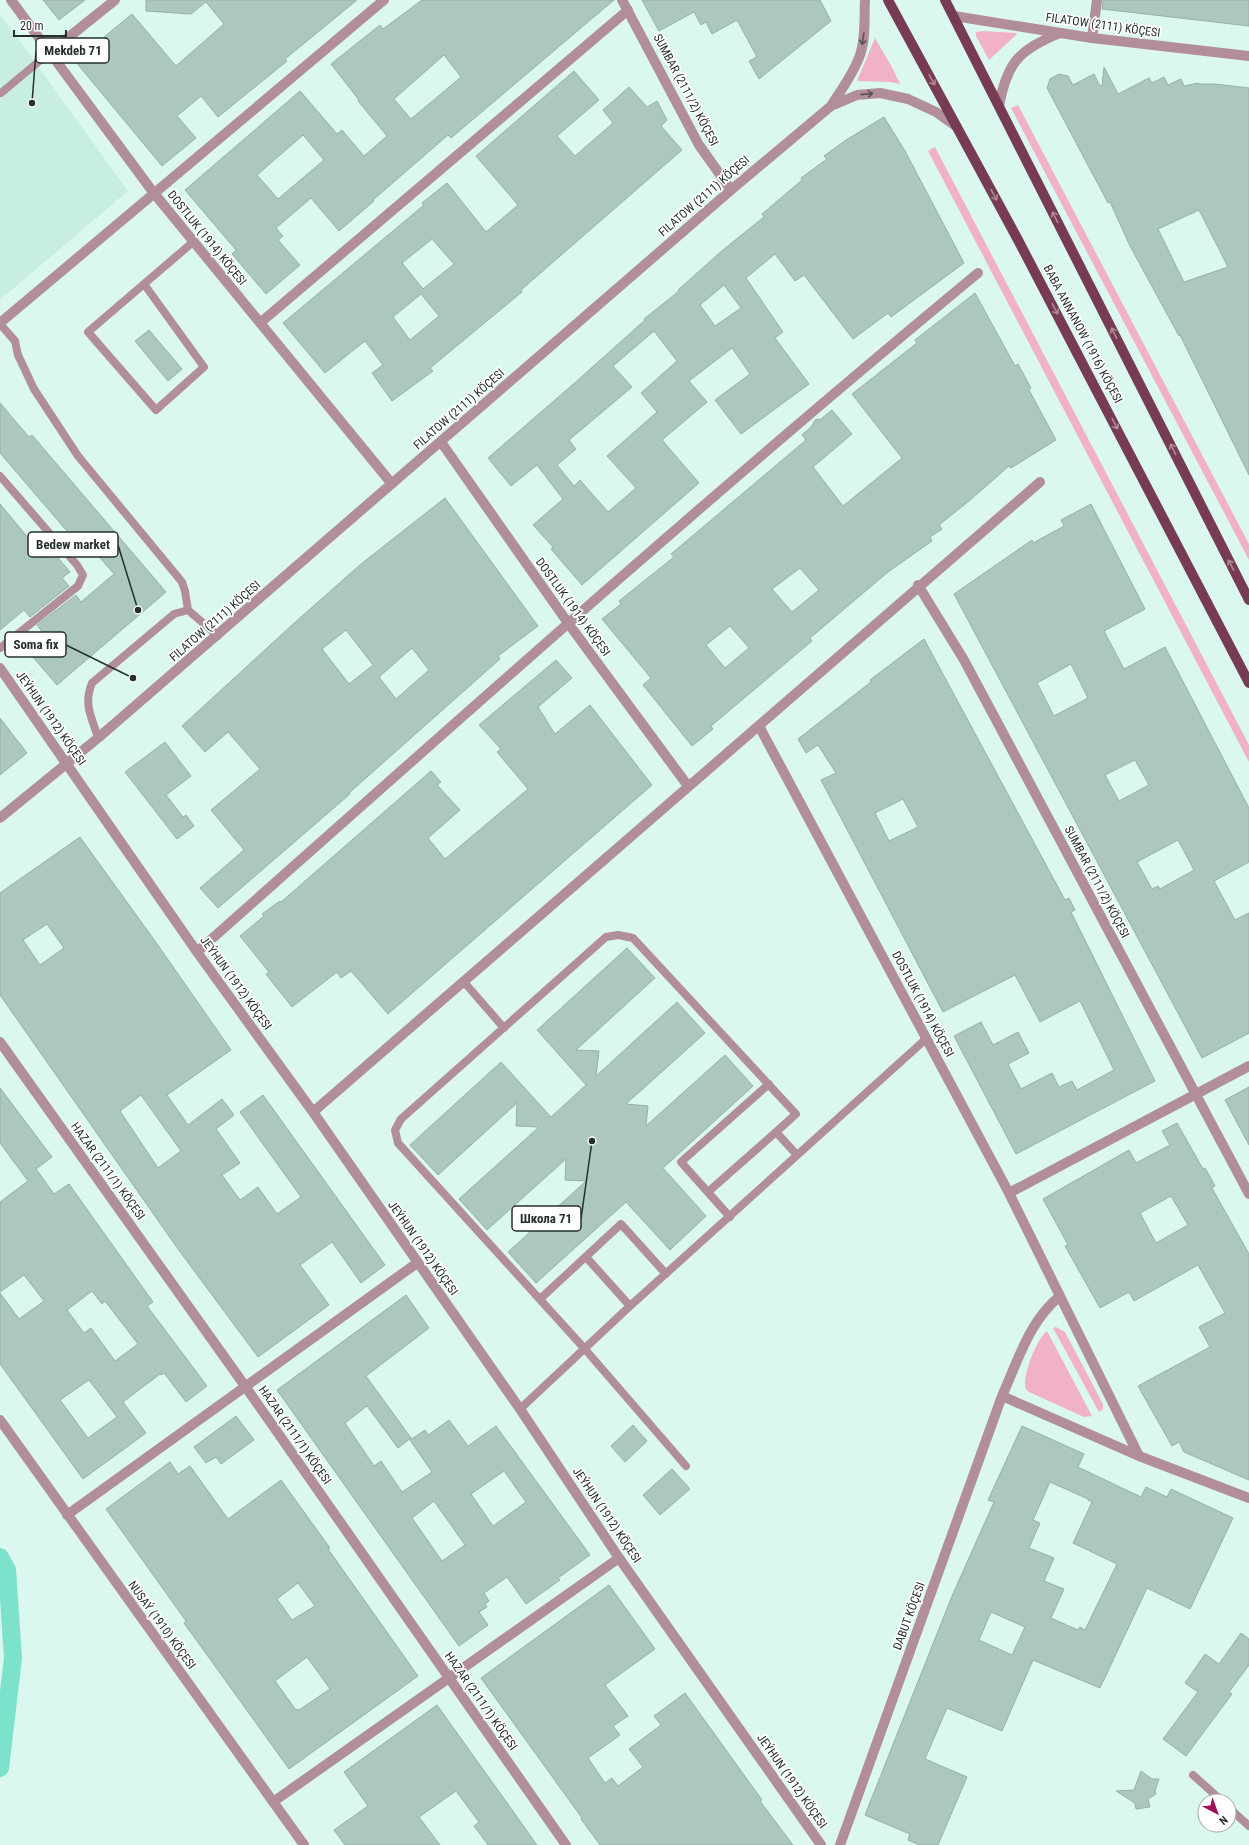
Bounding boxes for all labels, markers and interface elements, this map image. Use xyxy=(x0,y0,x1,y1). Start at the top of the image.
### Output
street label: FILATOW (2111) KÖÇESI xyxy=(1045,9,1161,40)
scale bar xyxy=(14,12,66,38)
text: 20 m xyxy=(20,19,44,33)
street label: SUMBAR (2111/2) KÖÇESI xyxy=(651,31,722,148)
one-way arrow xyxy=(859,32,867,45)
callout: Mekdeb 71 xyxy=(36,38,109,63)
text: Mekdeb 71 xyxy=(44,43,102,58)
one-way arrow xyxy=(928,74,936,86)
one-way arrow xyxy=(860,90,873,98)
street label: FILATOW (2111) KÖÇESI xyxy=(655,152,752,239)
street label: DOSTLUK (1914) KÖÇESI xyxy=(165,187,250,288)
one-way arrow xyxy=(990,189,998,201)
one-way arrow xyxy=(1051,211,1058,223)
street label: BABA ANNANOW (1916) KÖÇESI xyxy=(1041,262,1126,406)
one-way arrow xyxy=(1051,303,1059,315)
one-way arrow xyxy=(1110,327,1117,339)
street label: FILATOW (2111) KÖÇESI xyxy=(410,365,507,452)
one-way arrow xyxy=(1112,418,1120,430)
one-way arrow xyxy=(1169,443,1176,455)
callout: Bedew market xyxy=(28,532,118,557)
text: Bedew market xyxy=(36,537,110,552)
street label: DOSTLUK (1914) KÖÇESI xyxy=(533,555,614,659)
one-way arrow xyxy=(1227,559,1235,571)
street label: FILATOW (2111) KÖÇESI xyxy=(166,577,263,664)
callout: Soma fix xyxy=(5,632,66,657)
text: Soma fix xyxy=(13,637,59,652)
street label: JEÝHUN (1912) KÖÇESI xyxy=(13,668,90,768)
street label: SUMBAR (2111/2) KÖÇESI xyxy=(1062,823,1133,940)
street label: JEÝHUN (1912) KÖÇESI xyxy=(197,933,275,1032)
street label: DOSTLUK (1914) KÖÇESI xyxy=(889,948,958,1059)
street label: HAZAR (2111/1) KÖÇESI xyxy=(68,1119,149,1222)
street label: JEÝHUN (1912) KÖÇESI xyxy=(385,1198,462,1298)
callout: Школа 71 xyxy=(512,1206,581,1231)
text: Школа 71 xyxy=(520,1211,572,1226)
street label: HAZAR (2111/1) KÖÇESI xyxy=(256,1383,335,1487)
street label: JEÝHUN (1912) KÖÇESI xyxy=(570,1464,645,1565)
street label: NUSAÝ (1910) KÖÇESI xyxy=(125,1578,199,1672)
street label: DABUT KÖÇESI xyxy=(889,1580,928,1652)
street label: HAZAR (2111/1) KÖÇESI xyxy=(442,1649,521,1753)
street label: JEÝHUN (1912) KÖÇESI xyxy=(754,1731,831,1831)
north arrow xyxy=(1197,1793,1237,1833)
text: N xyxy=(1216,1813,1230,1827)

